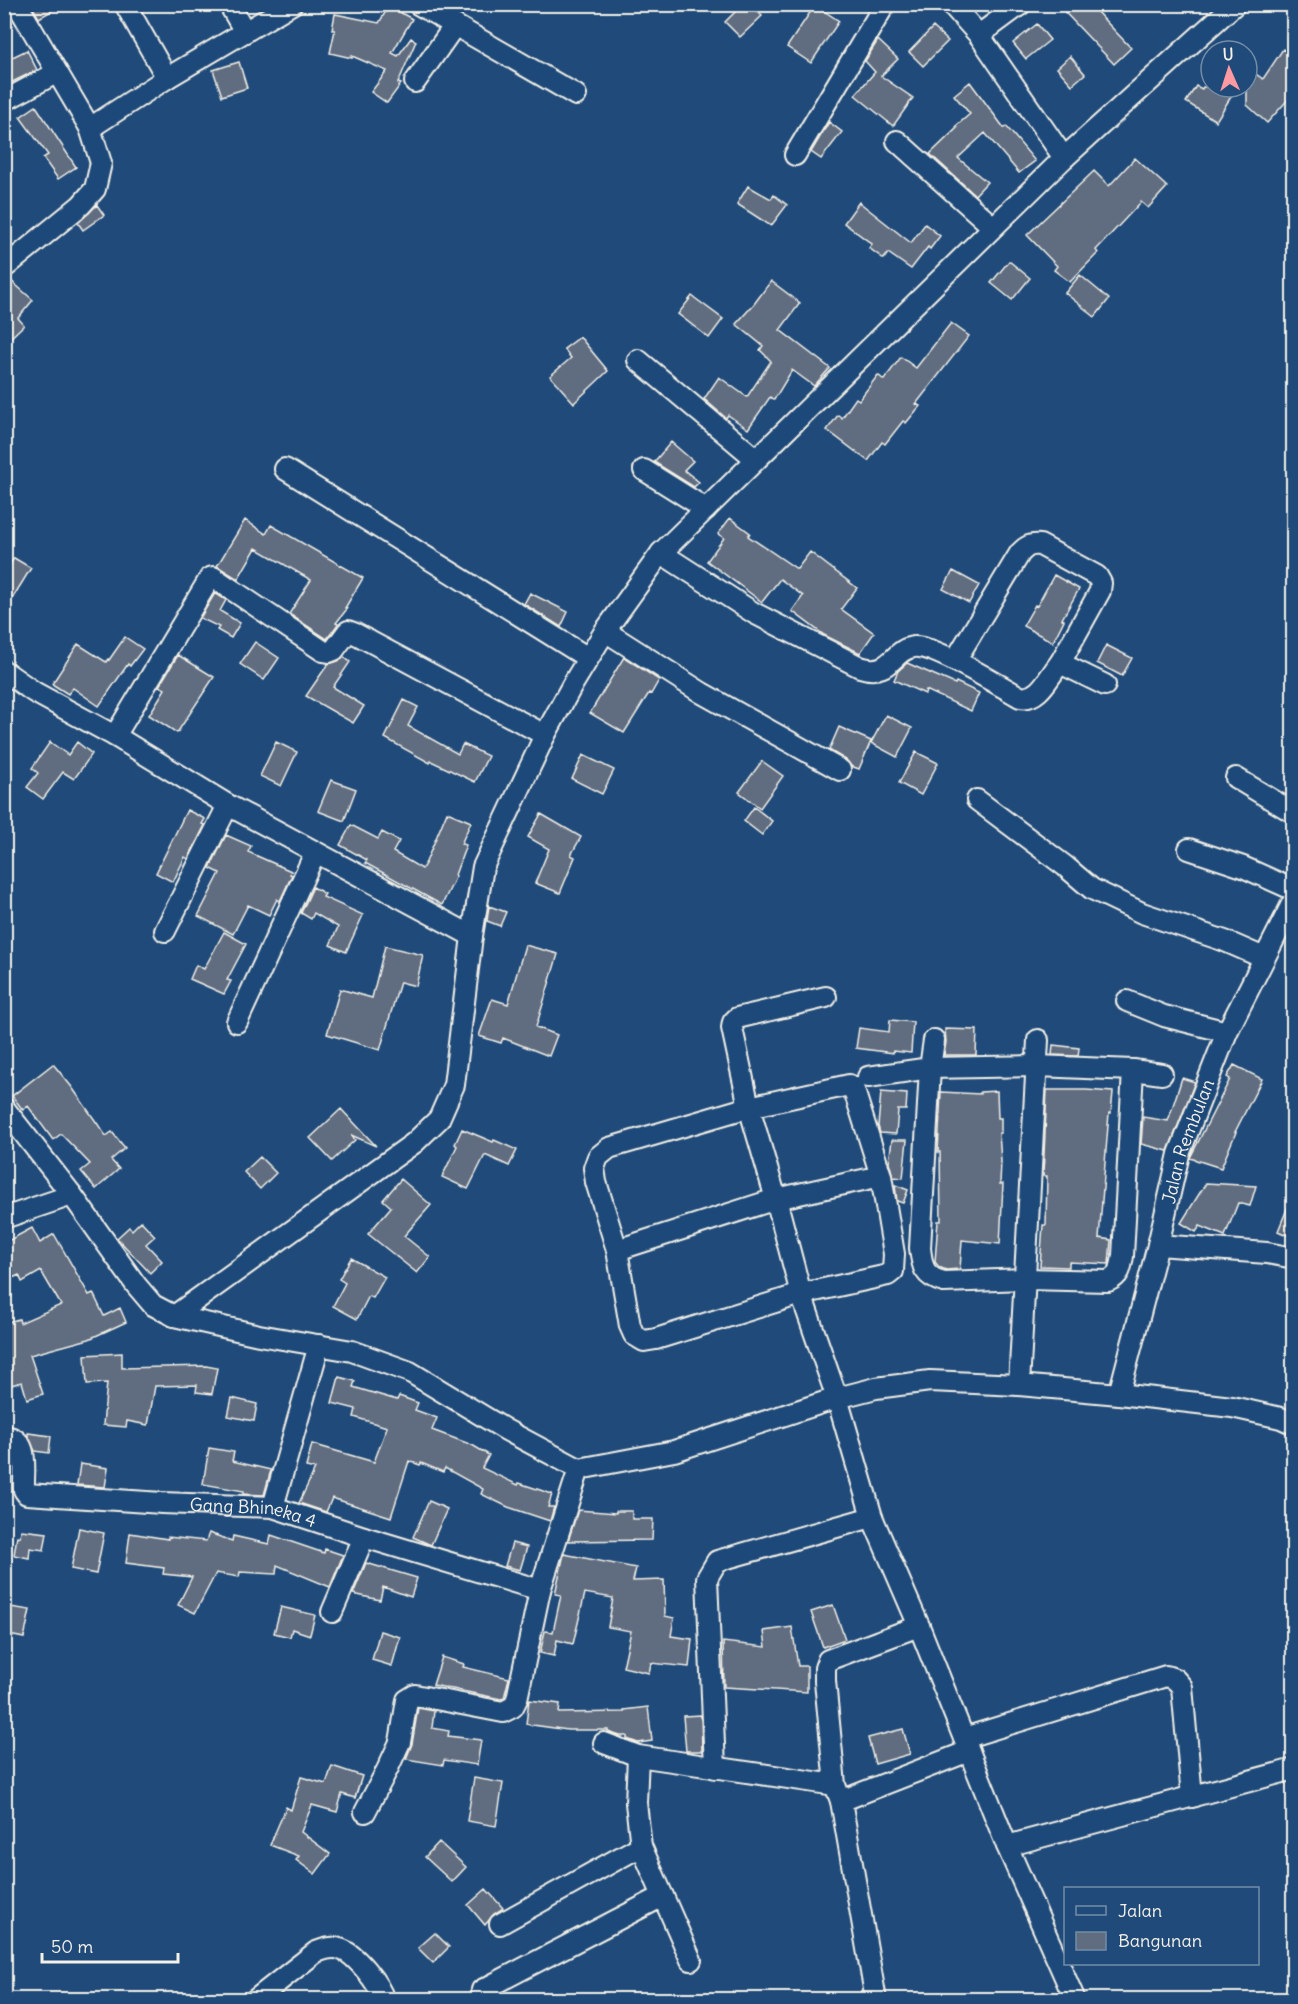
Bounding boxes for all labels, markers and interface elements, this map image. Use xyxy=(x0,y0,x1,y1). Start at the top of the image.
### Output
north arrow xyxy=(1199,39,1259,99)
text: U xyxy=(1222,44,1234,64)
street label: Jalan Rembulan xyxy=(1156,1076,1219,1206)
street label: Gang Bhineka 4 xyxy=(189,1493,320,1532)
legend xyxy=(1064,1887,1259,1965)
text: Jalan xyxy=(1118,1899,1162,1922)
scale bar xyxy=(42,1926,178,1964)
text: Bangunan xyxy=(1118,1929,1202,1952)
text: 50 m xyxy=(51,1935,93,1958)

